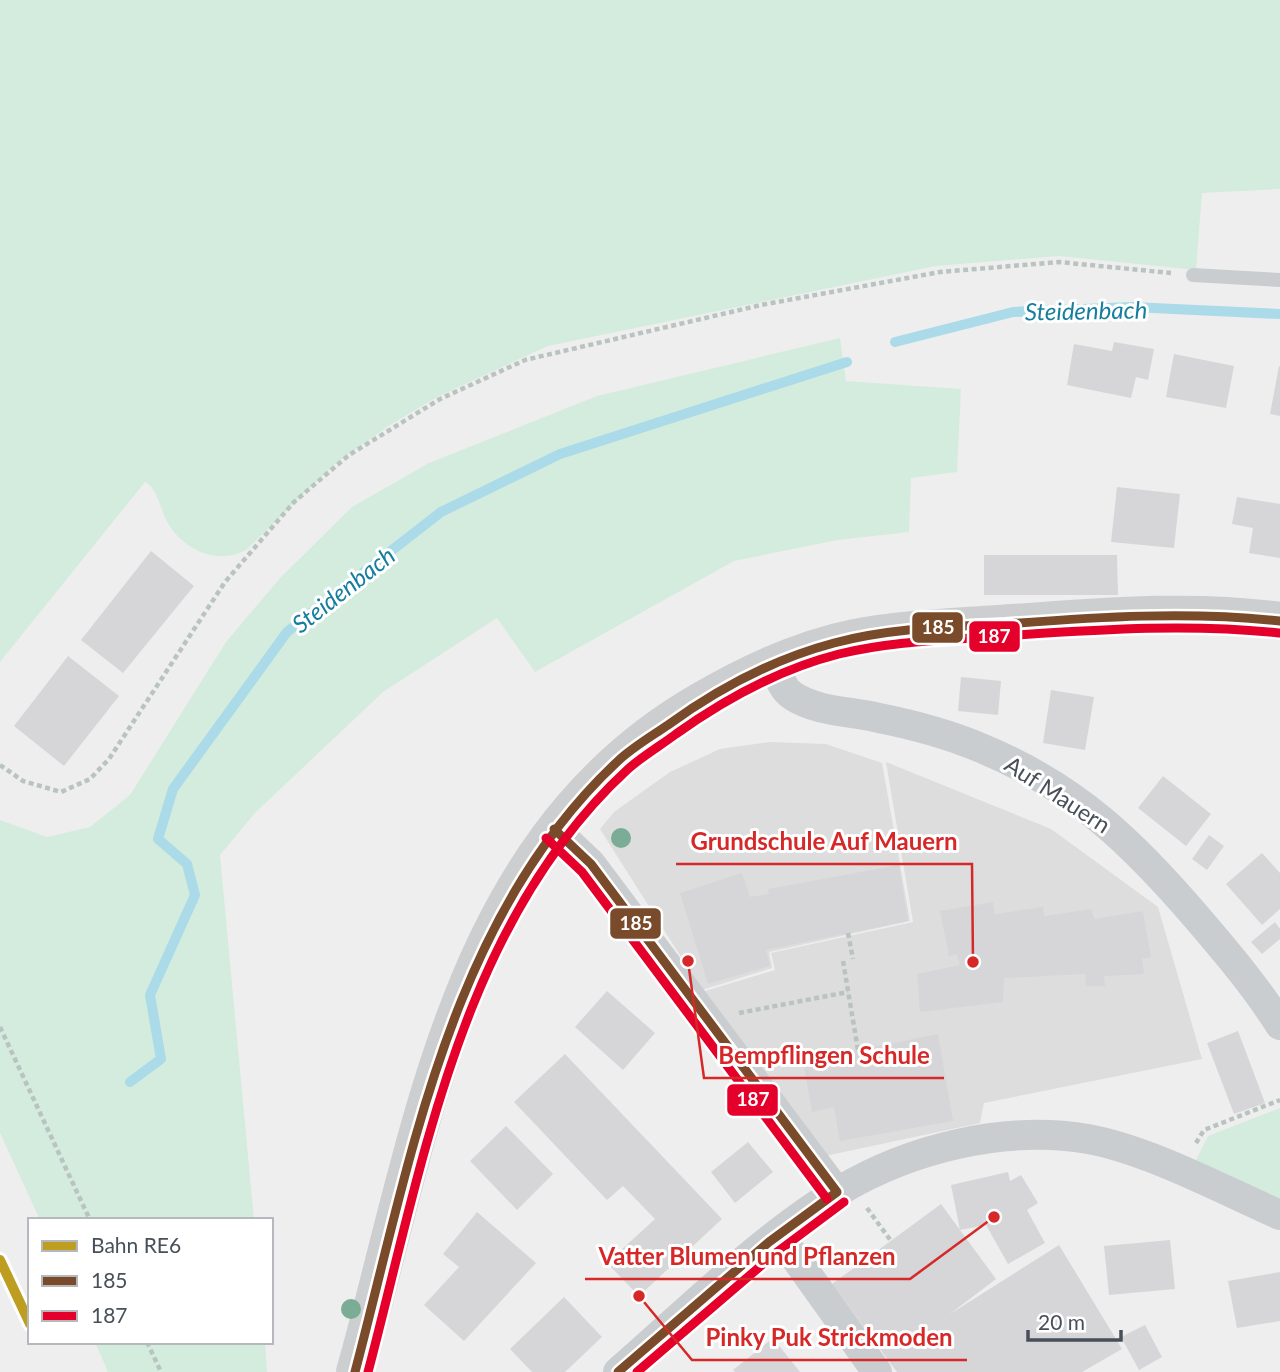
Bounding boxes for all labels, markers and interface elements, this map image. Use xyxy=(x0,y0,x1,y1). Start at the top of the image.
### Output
water label: Steidenbach xyxy=(1025,294,1147,326)
water label: Steidenbach xyxy=(286,540,400,638)
line badge: 185 xyxy=(911,611,964,644)
text: 185 xyxy=(921,615,955,638)
line badge: 187 xyxy=(968,620,1021,653)
text: 187 xyxy=(977,624,1011,647)
street label: Auf Mauern xyxy=(1000,750,1116,838)
callout: Grundschule Auf Mauern xyxy=(676,819,972,864)
text: Grundschule Auf Mauern xyxy=(690,826,958,855)
line badge: 185 xyxy=(609,907,662,940)
text: 185 xyxy=(619,911,653,934)
callout: Bempflingen Schule xyxy=(704,1033,944,1078)
text: Bempflingen Schule xyxy=(718,1040,930,1069)
line badge: 187 xyxy=(726,1083,779,1117)
text: 187 xyxy=(736,1087,770,1110)
legend xyxy=(28,1218,273,1344)
text: Bahn RE6 xyxy=(91,1232,181,1257)
callout: Vatter Blumen und Pflanzen xyxy=(585,1234,910,1279)
text: Vatter Blumen und Pflanzen xyxy=(597,1241,896,1270)
text: 185 xyxy=(91,1267,128,1292)
scale bar xyxy=(1028,1298,1121,1342)
text: 187 xyxy=(91,1302,128,1327)
text: 20 m xyxy=(1038,1309,1085,1334)
callout: Pinky Puk Strickmoden xyxy=(692,1315,967,1360)
text: Pinky Puk Strickmoden xyxy=(705,1322,953,1351)

